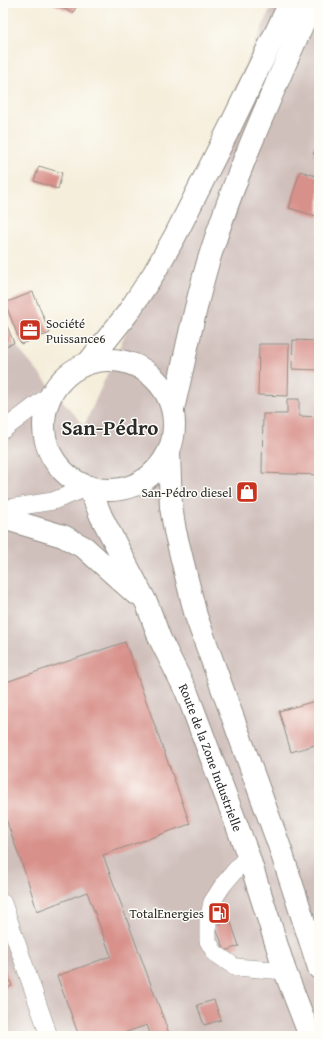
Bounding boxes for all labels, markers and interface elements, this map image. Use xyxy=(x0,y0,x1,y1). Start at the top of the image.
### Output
place label: Société Puissance6 xyxy=(46,314,106,348)
office icon: Société Puissance6 xyxy=(17,317,43,343)
district label: San-Pédro xyxy=(62,412,158,443)
shop icon: San-Pédro diesel xyxy=(234,479,260,505)
place label: San-Pédro diesel xyxy=(141,483,232,502)
street label: Route de la Zone Industrielle xyxy=(174,680,247,834)
fuel station icon: TotalEnergies xyxy=(206,900,232,926)
place label: TotalEnergies xyxy=(129,904,204,923)

